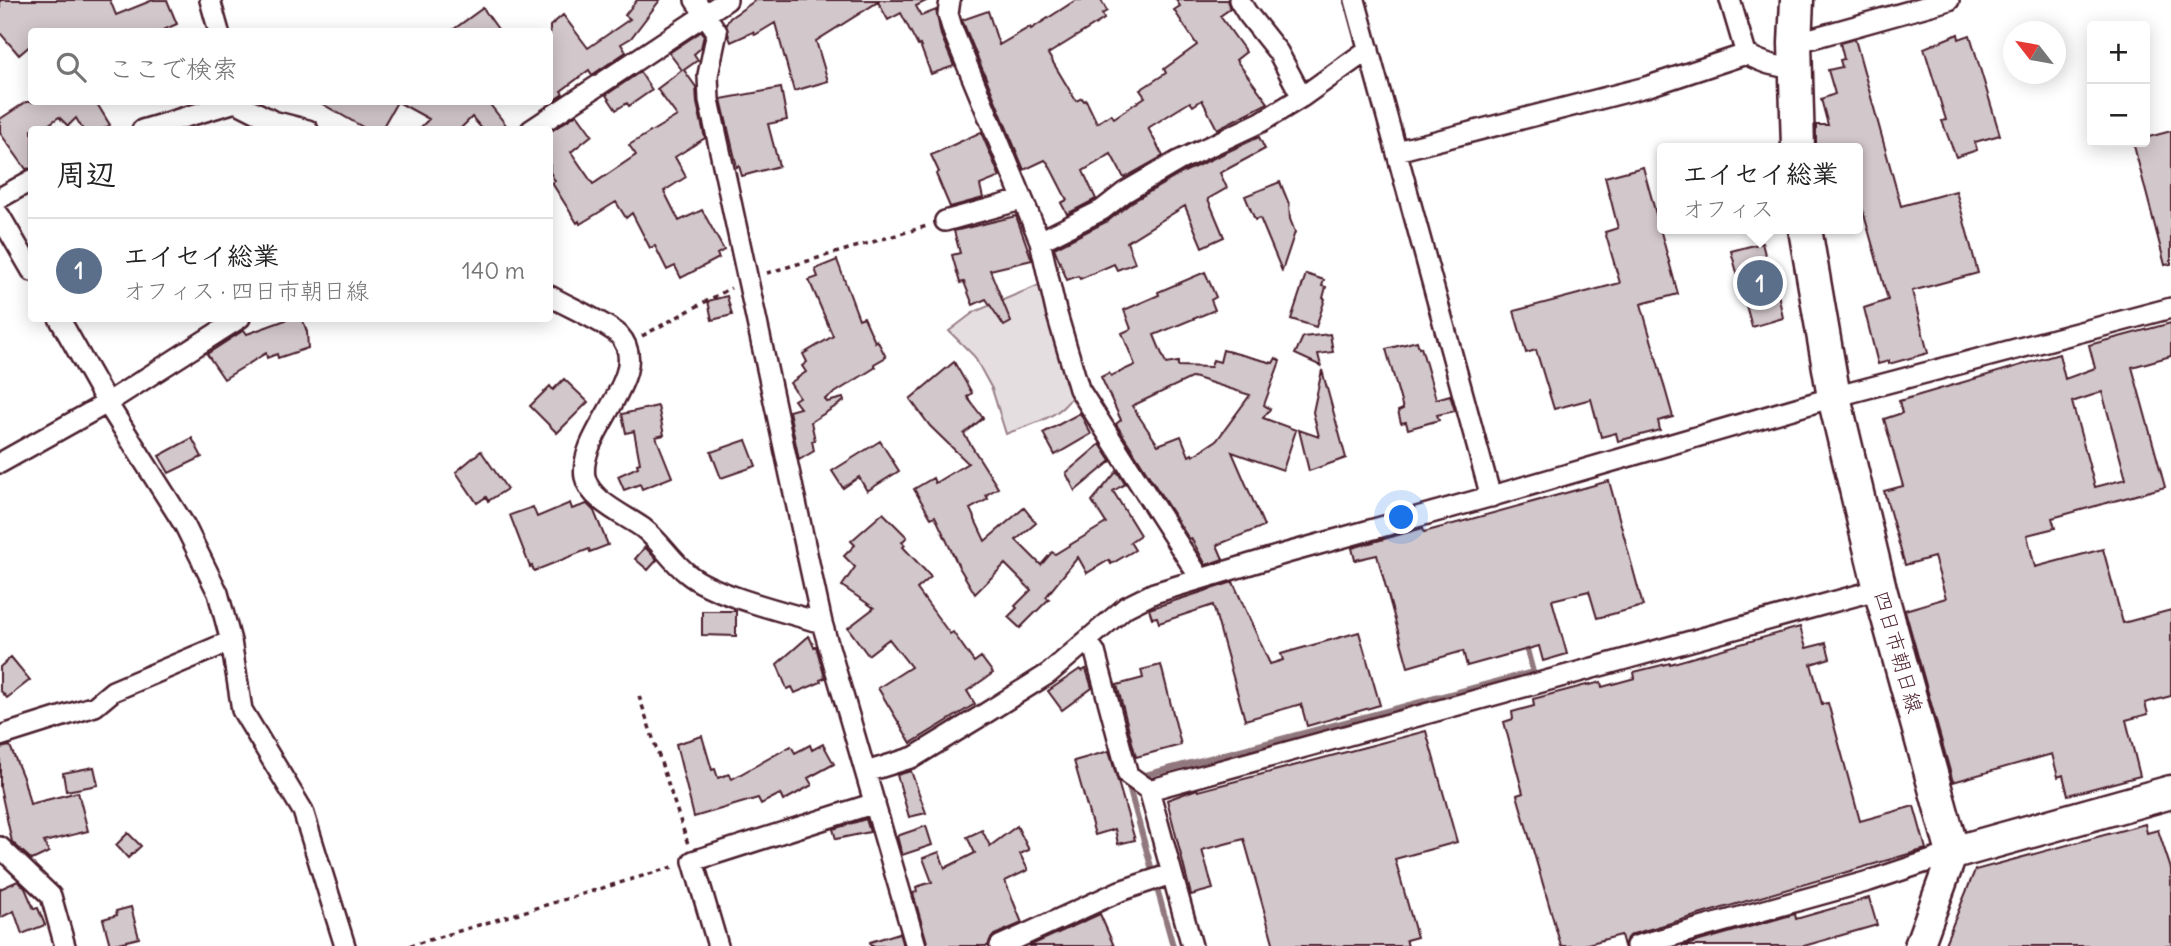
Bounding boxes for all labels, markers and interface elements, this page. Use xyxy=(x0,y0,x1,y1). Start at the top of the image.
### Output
north arrow xyxy=(2003,21,2066,84)
map controls xyxy=(2087,21,2150,147)
button: + xyxy=(2087,21,2150,84)
search box xyxy=(28,28,553,105)
icon: search xyxy=(52,48,90,86)
text: ここで検索 xyxy=(108,52,238,85)
button: − xyxy=(2087,84,2150,147)
popup xyxy=(1657,143,1863,234)
text: 周辺 xyxy=(56,155,116,193)
text: エイセイ総業 xyxy=(1682,157,1838,190)
text: オフィス xyxy=(1682,194,1774,223)
text: エイセイ総業 xyxy=(123,239,279,272)
text: 1 xyxy=(74,256,84,285)
text: 140 m xyxy=(462,256,525,285)
pin: 1 xyxy=(1737,257,1783,309)
text: オフィス · 四日市朝日線 xyxy=(123,276,369,305)
your location xyxy=(1384,500,1418,534)
street label: 四日市朝日線 xyxy=(1868,588,1929,716)

